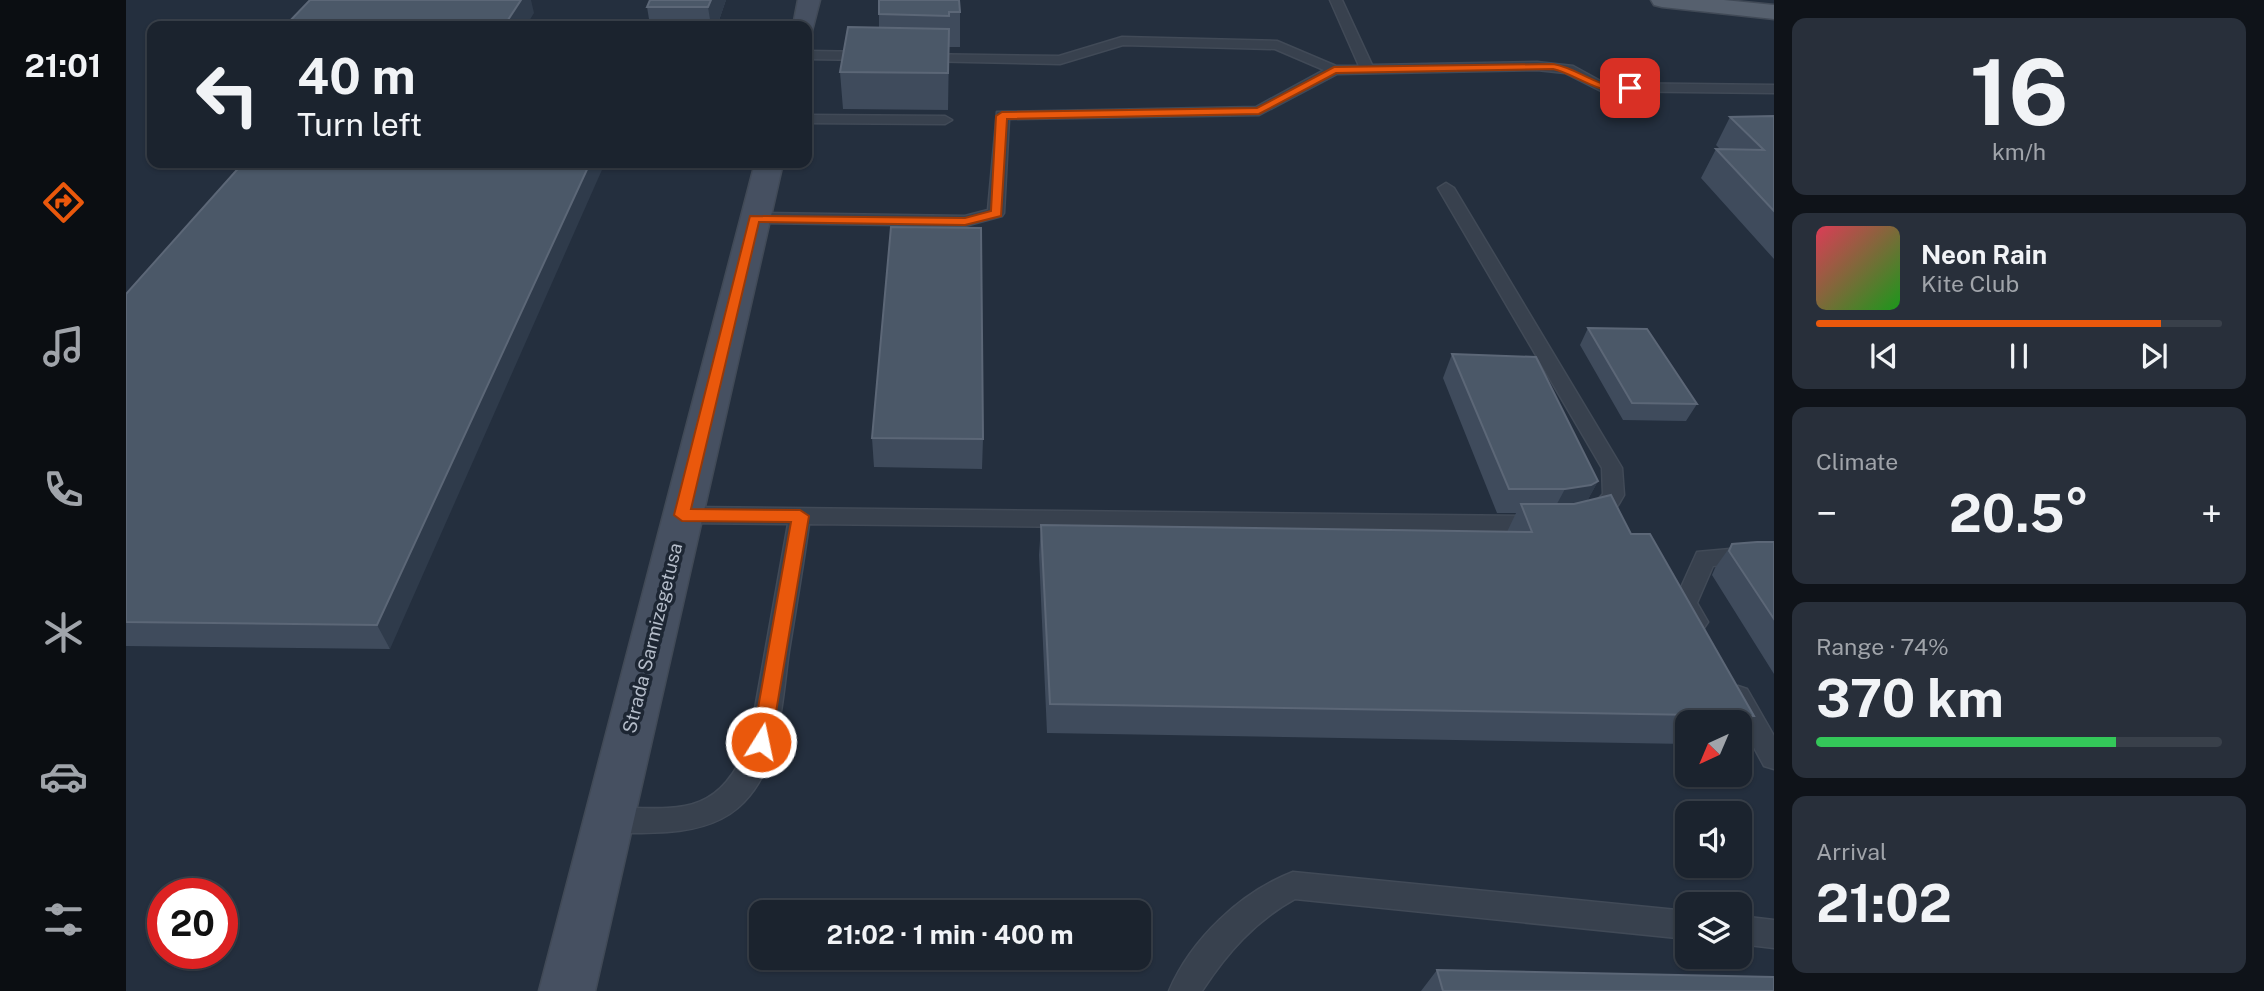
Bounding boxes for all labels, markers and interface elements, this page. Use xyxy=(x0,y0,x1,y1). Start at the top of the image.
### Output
text: 16 xyxy=(1969,39,2069,145)
text: 21:01 xyxy=(25,47,101,84)
text: 40 m xyxy=(297,47,416,105)
icon: left xyxy=(182,49,273,140)
pin xyxy=(1600,58,1660,118)
icon: arrive xyxy=(1611,69,1649,107)
text: Turn left xyxy=(297,106,422,143)
text: km/h xyxy=(1992,138,2046,165)
icon: directions xyxy=(39,178,88,227)
text: Neon Rain xyxy=(1921,239,2047,270)
text: Kite Club xyxy=(1921,270,2019,297)
icon: music xyxy=(39,322,88,371)
icon: previous xyxy=(1865,337,1903,375)
icon: pause xyxy=(2000,337,2038,375)
icon: next xyxy=(2135,337,2173,375)
text: Climate xyxy=(1816,448,1898,475)
icon: phone xyxy=(39,465,88,514)
text: 20.5° xyxy=(1949,483,2089,544)
text: − xyxy=(1816,491,1837,536)
text: + xyxy=(2201,491,2222,536)
street label: Strada Sarmizegetusa xyxy=(618,540,686,736)
icon: climate xyxy=(39,608,88,657)
text: Range · 74% xyxy=(1816,633,1949,660)
text: 370 km xyxy=(1816,668,2004,729)
position arrow xyxy=(724,705,798,779)
north arrow xyxy=(1675,710,1752,788)
map controls xyxy=(1675,710,1752,969)
icon: car xyxy=(39,752,88,801)
button: sound xyxy=(1675,801,1752,878)
text: Arrival xyxy=(1816,838,1887,865)
text: 21:02 xyxy=(1816,873,1952,934)
speed limit sign: 20 xyxy=(147,878,238,969)
button: layers xyxy=(1675,892,1752,969)
icon: filters xyxy=(39,895,88,944)
text: 21:02 · 1 min · 400 m xyxy=(826,919,1074,950)

